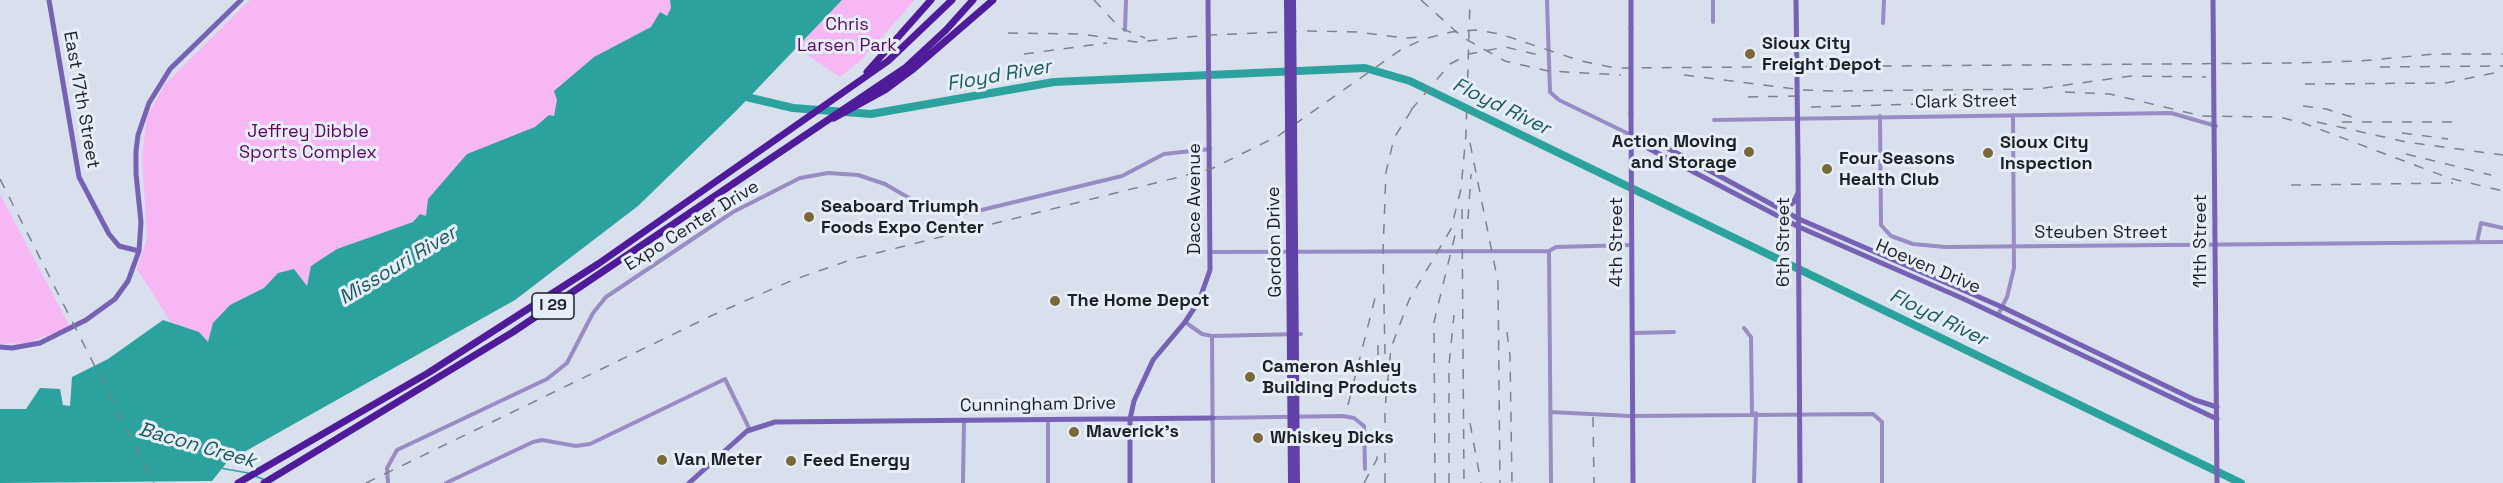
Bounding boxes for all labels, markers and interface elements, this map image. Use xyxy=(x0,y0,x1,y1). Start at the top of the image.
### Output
park label: Chris Larsen Park xyxy=(797,14,897,57)
street label: East 17th Street xyxy=(58,30,104,170)
place label: Sioux City Freight Depot xyxy=(1762,33,1881,76)
marker: Sioux City Freight Depot xyxy=(1743,47,1757,61)
water label: Floyd River xyxy=(945,55,1053,97)
water label: Floyd River xyxy=(1448,73,1554,141)
street label: Clark Street xyxy=(1915,90,2017,114)
park label: Jeffrey Dibble Sports Complex xyxy=(239,121,377,164)
place label: Action Moving and Storage xyxy=(1612,131,1737,174)
place label: Sioux City Inspection xyxy=(2000,132,2093,174)
street label: Dace Avenue xyxy=(1184,143,1206,255)
marker: Action Moving and Storage xyxy=(1742,145,1756,159)
marker: Sioux City Inspection xyxy=(1981,146,1995,160)
place label: Four Seasons Health Club xyxy=(1839,148,1955,190)
marker: Four Seasons Health Club xyxy=(1820,162,1834,176)
street label: Expo Center Drive xyxy=(621,176,763,276)
street label: Gordon Drive xyxy=(1263,186,1287,298)
street label: 11th Street xyxy=(2190,194,2212,288)
place label: Seaboard Triumph Foods Expo Center xyxy=(821,196,984,238)
street label: 4th Street xyxy=(1606,197,1628,287)
street label: 6th Street xyxy=(1773,197,1795,287)
marker: Seaboard Triumph Foods Expo Center xyxy=(802,210,816,224)
water label: Missouri River xyxy=(335,222,461,310)
street label: Steuben Street xyxy=(2034,222,2168,244)
street label: Hoeven Drive xyxy=(1872,235,1984,299)
water label: Floyd River xyxy=(1885,284,1991,352)
place label: The Home Depot xyxy=(1067,290,1210,312)
road number: I 29 xyxy=(532,293,574,319)
marker: The Home Depot xyxy=(1048,294,1062,308)
place label: Cameron Ashley Building Products xyxy=(1262,356,1417,398)
marker: Cameron Ashley Building Products xyxy=(1243,370,1257,384)
street label: Cunningham Drive xyxy=(960,393,1116,417)
water label: Bacon Creek xyxy=(136,418,258,474)
place label: Maverick's xyxy=(1086,421,1179,443)
marker: Maverick's xyxy=(1067,425,1081,439)
place label: Whiskey Dicks xyxy=(1270,427,1394,449)
marker: Whiskey Dicks xyxy=(1251,431,1265,445)
place label: Van Meter xyxy=(674,449,762,471)
place label: Feed Energy xyxy=(803,450,910,472)
marker: Van Meter xyxy=(655,453,669,467)
marker: Feed Energy xyxy=(784,454,798,468)

